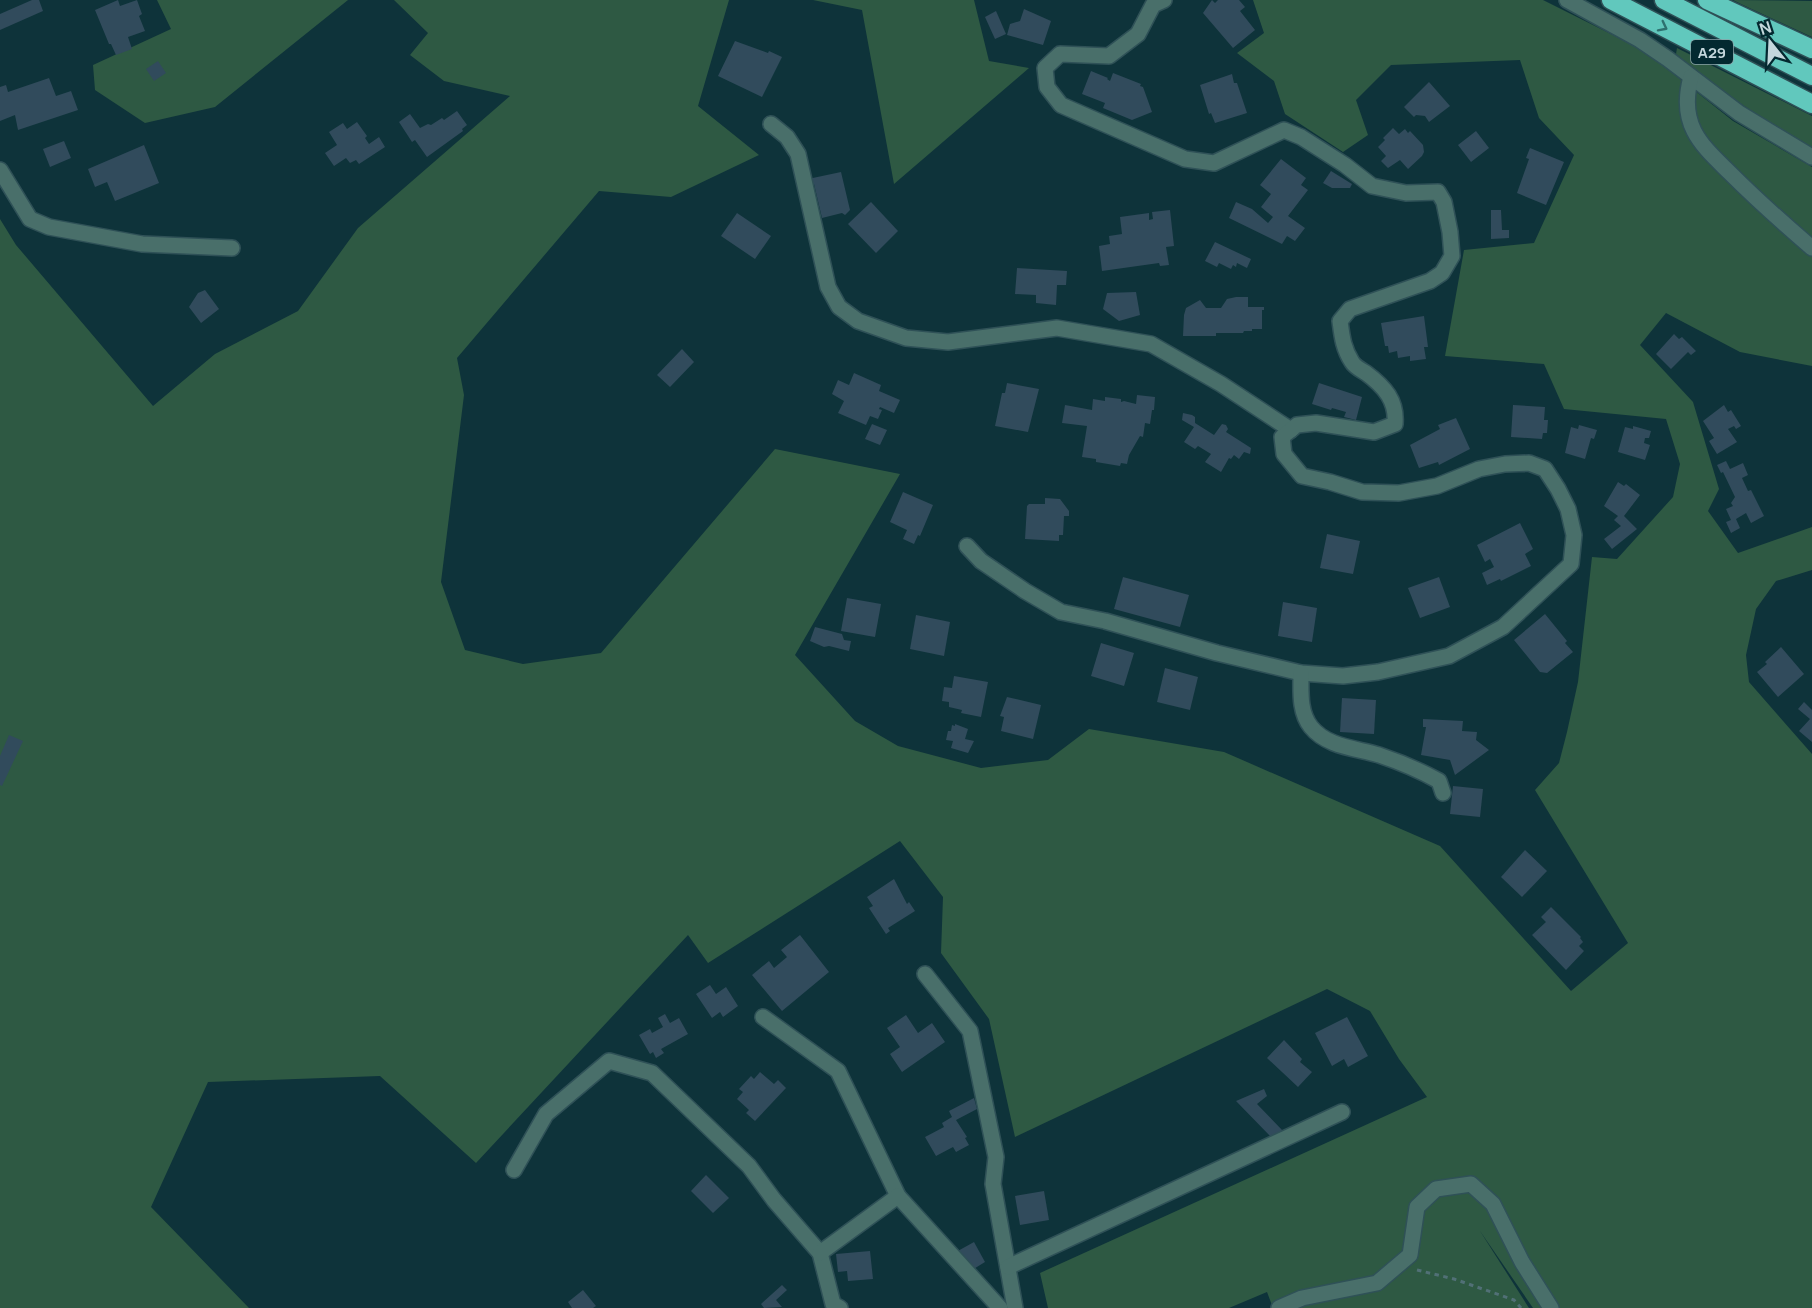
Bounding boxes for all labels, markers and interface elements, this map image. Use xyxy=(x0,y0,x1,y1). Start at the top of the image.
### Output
north arrow xyxy=(1740,12,1800,72)
text: N xyxy=(1756,15,1774,40)
one-way arrow xyxy=(1657,20,1668,31)
road number: A29 xyxy=(1691,40,1733,64)

